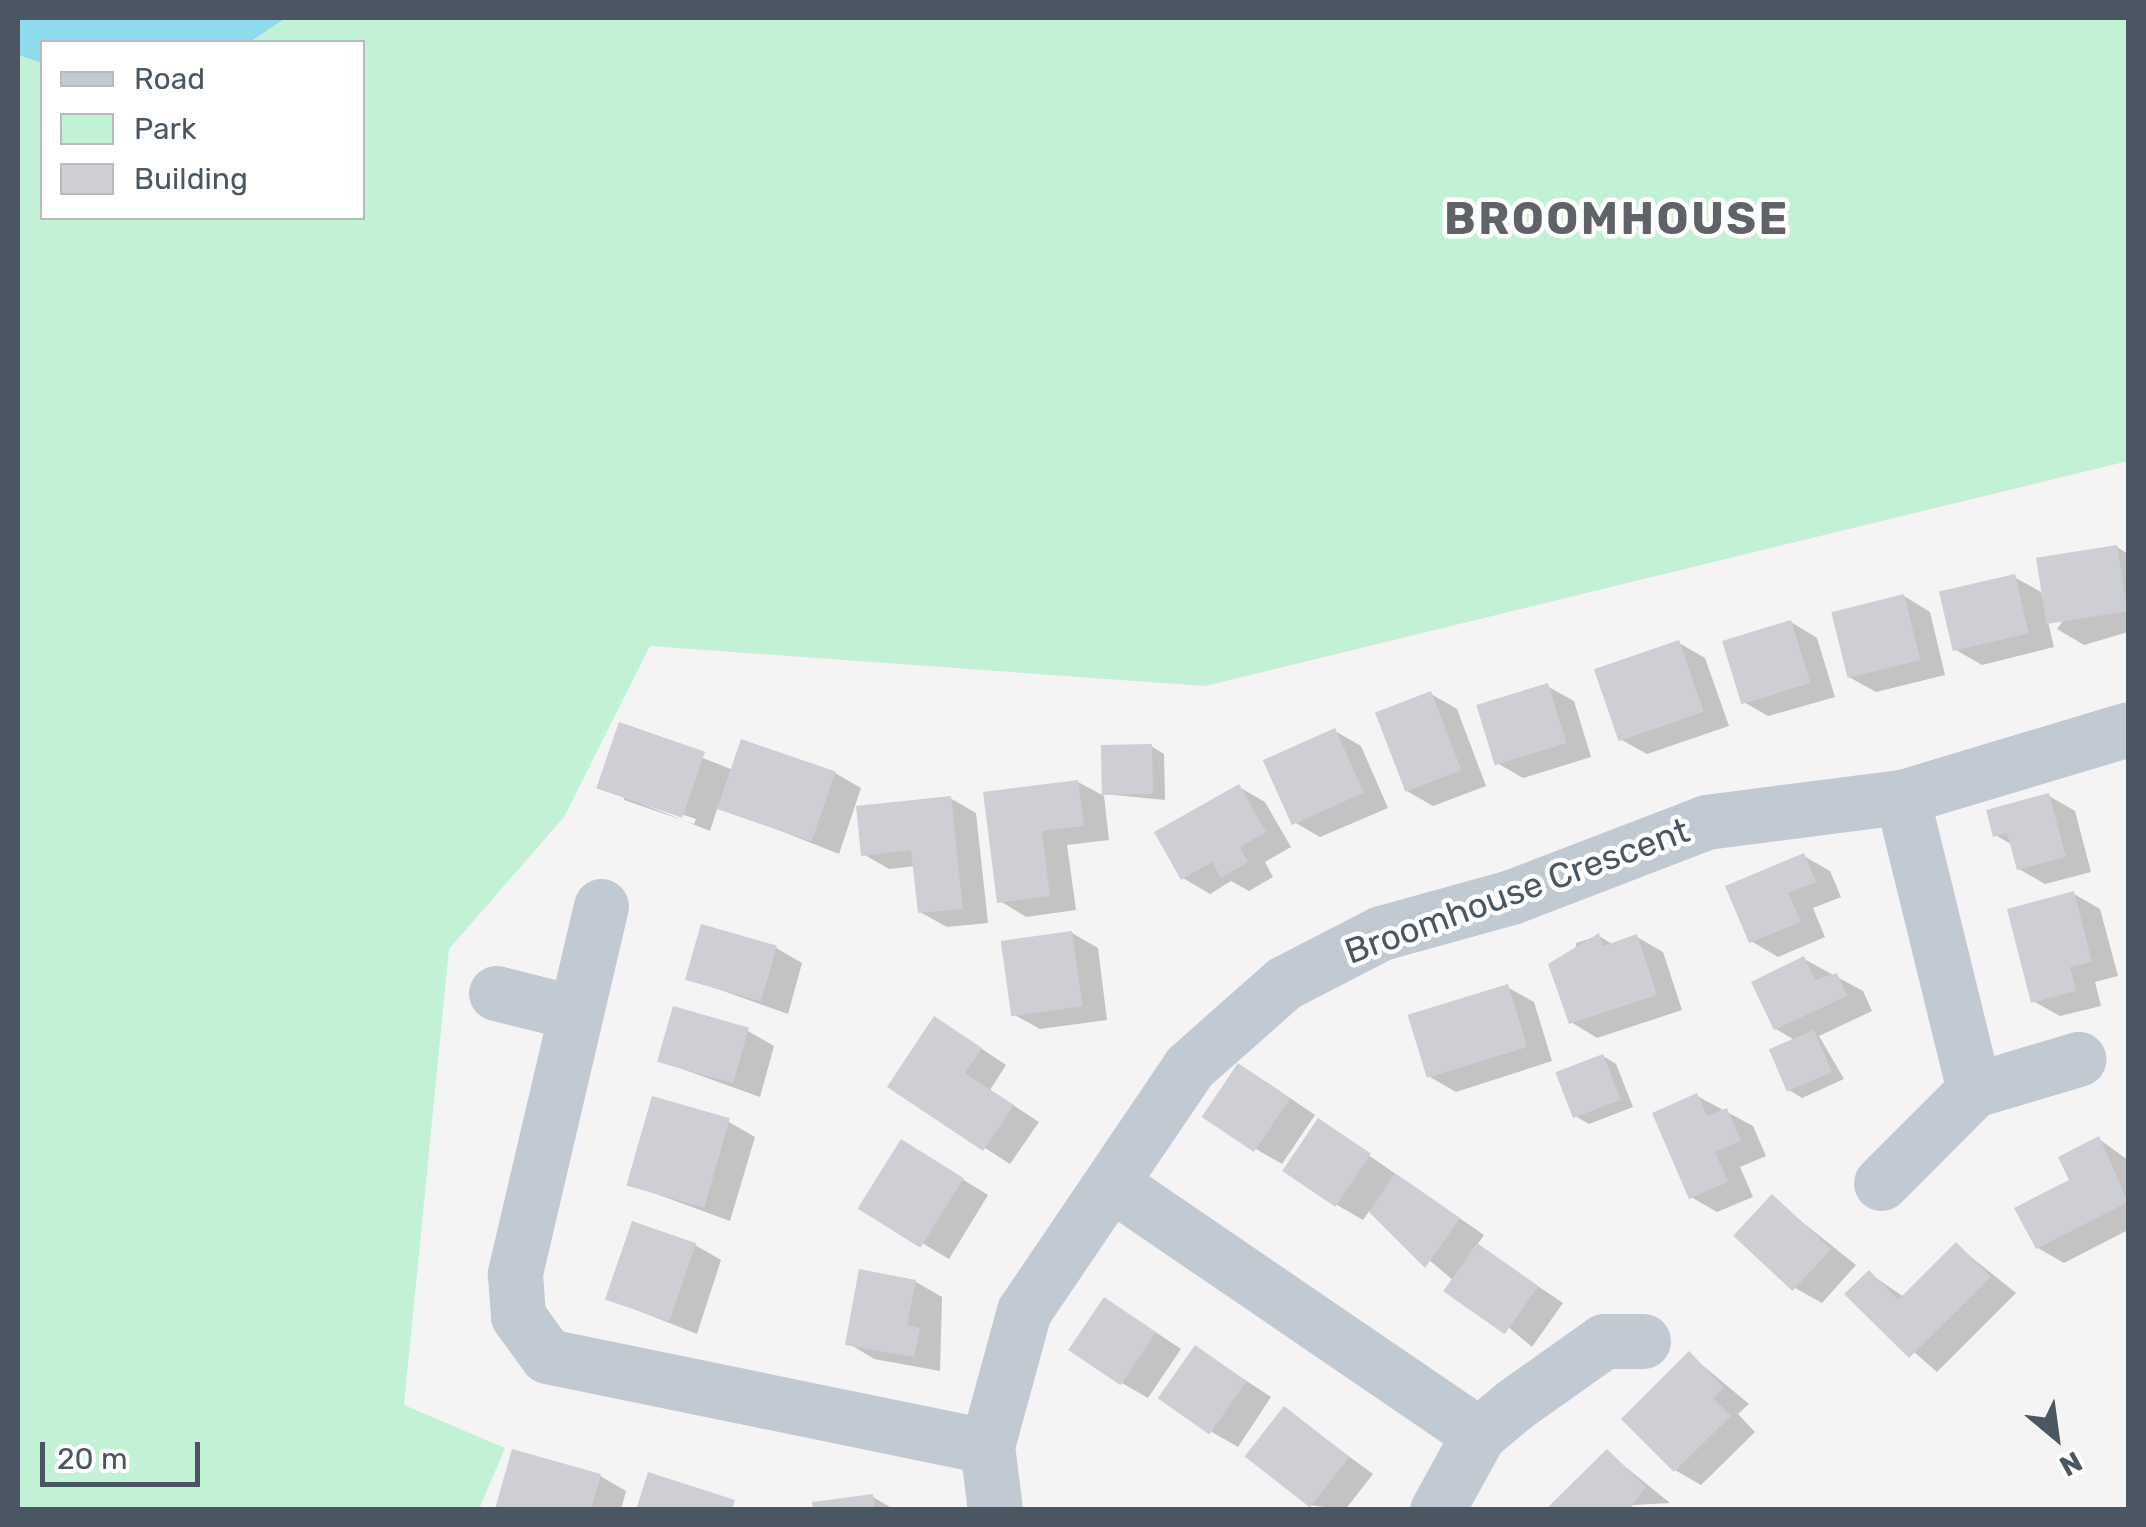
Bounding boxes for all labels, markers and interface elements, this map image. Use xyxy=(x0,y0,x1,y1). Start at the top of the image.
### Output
legend xyxy=(40,40,365,220)
text: Road xyxy=(134,61,205,97)
text: Park xyxy=(134,111,196,147)
text: Building xyxy=(134,161,248,197)
district label: BROOMHOUSE xyxy=(1444,192,1790,246)
street label: Broomhouse Crescent xyxy=(1339,809,1695,973)
north arrow xyxy=(2006,1387,2106,1487)
scale bar xyxy=(45,1422,205,1484)
text: 20 m xyxy=(57,1441,128,1477)
text: N xyxy=(2054,1444,2088,1483)

